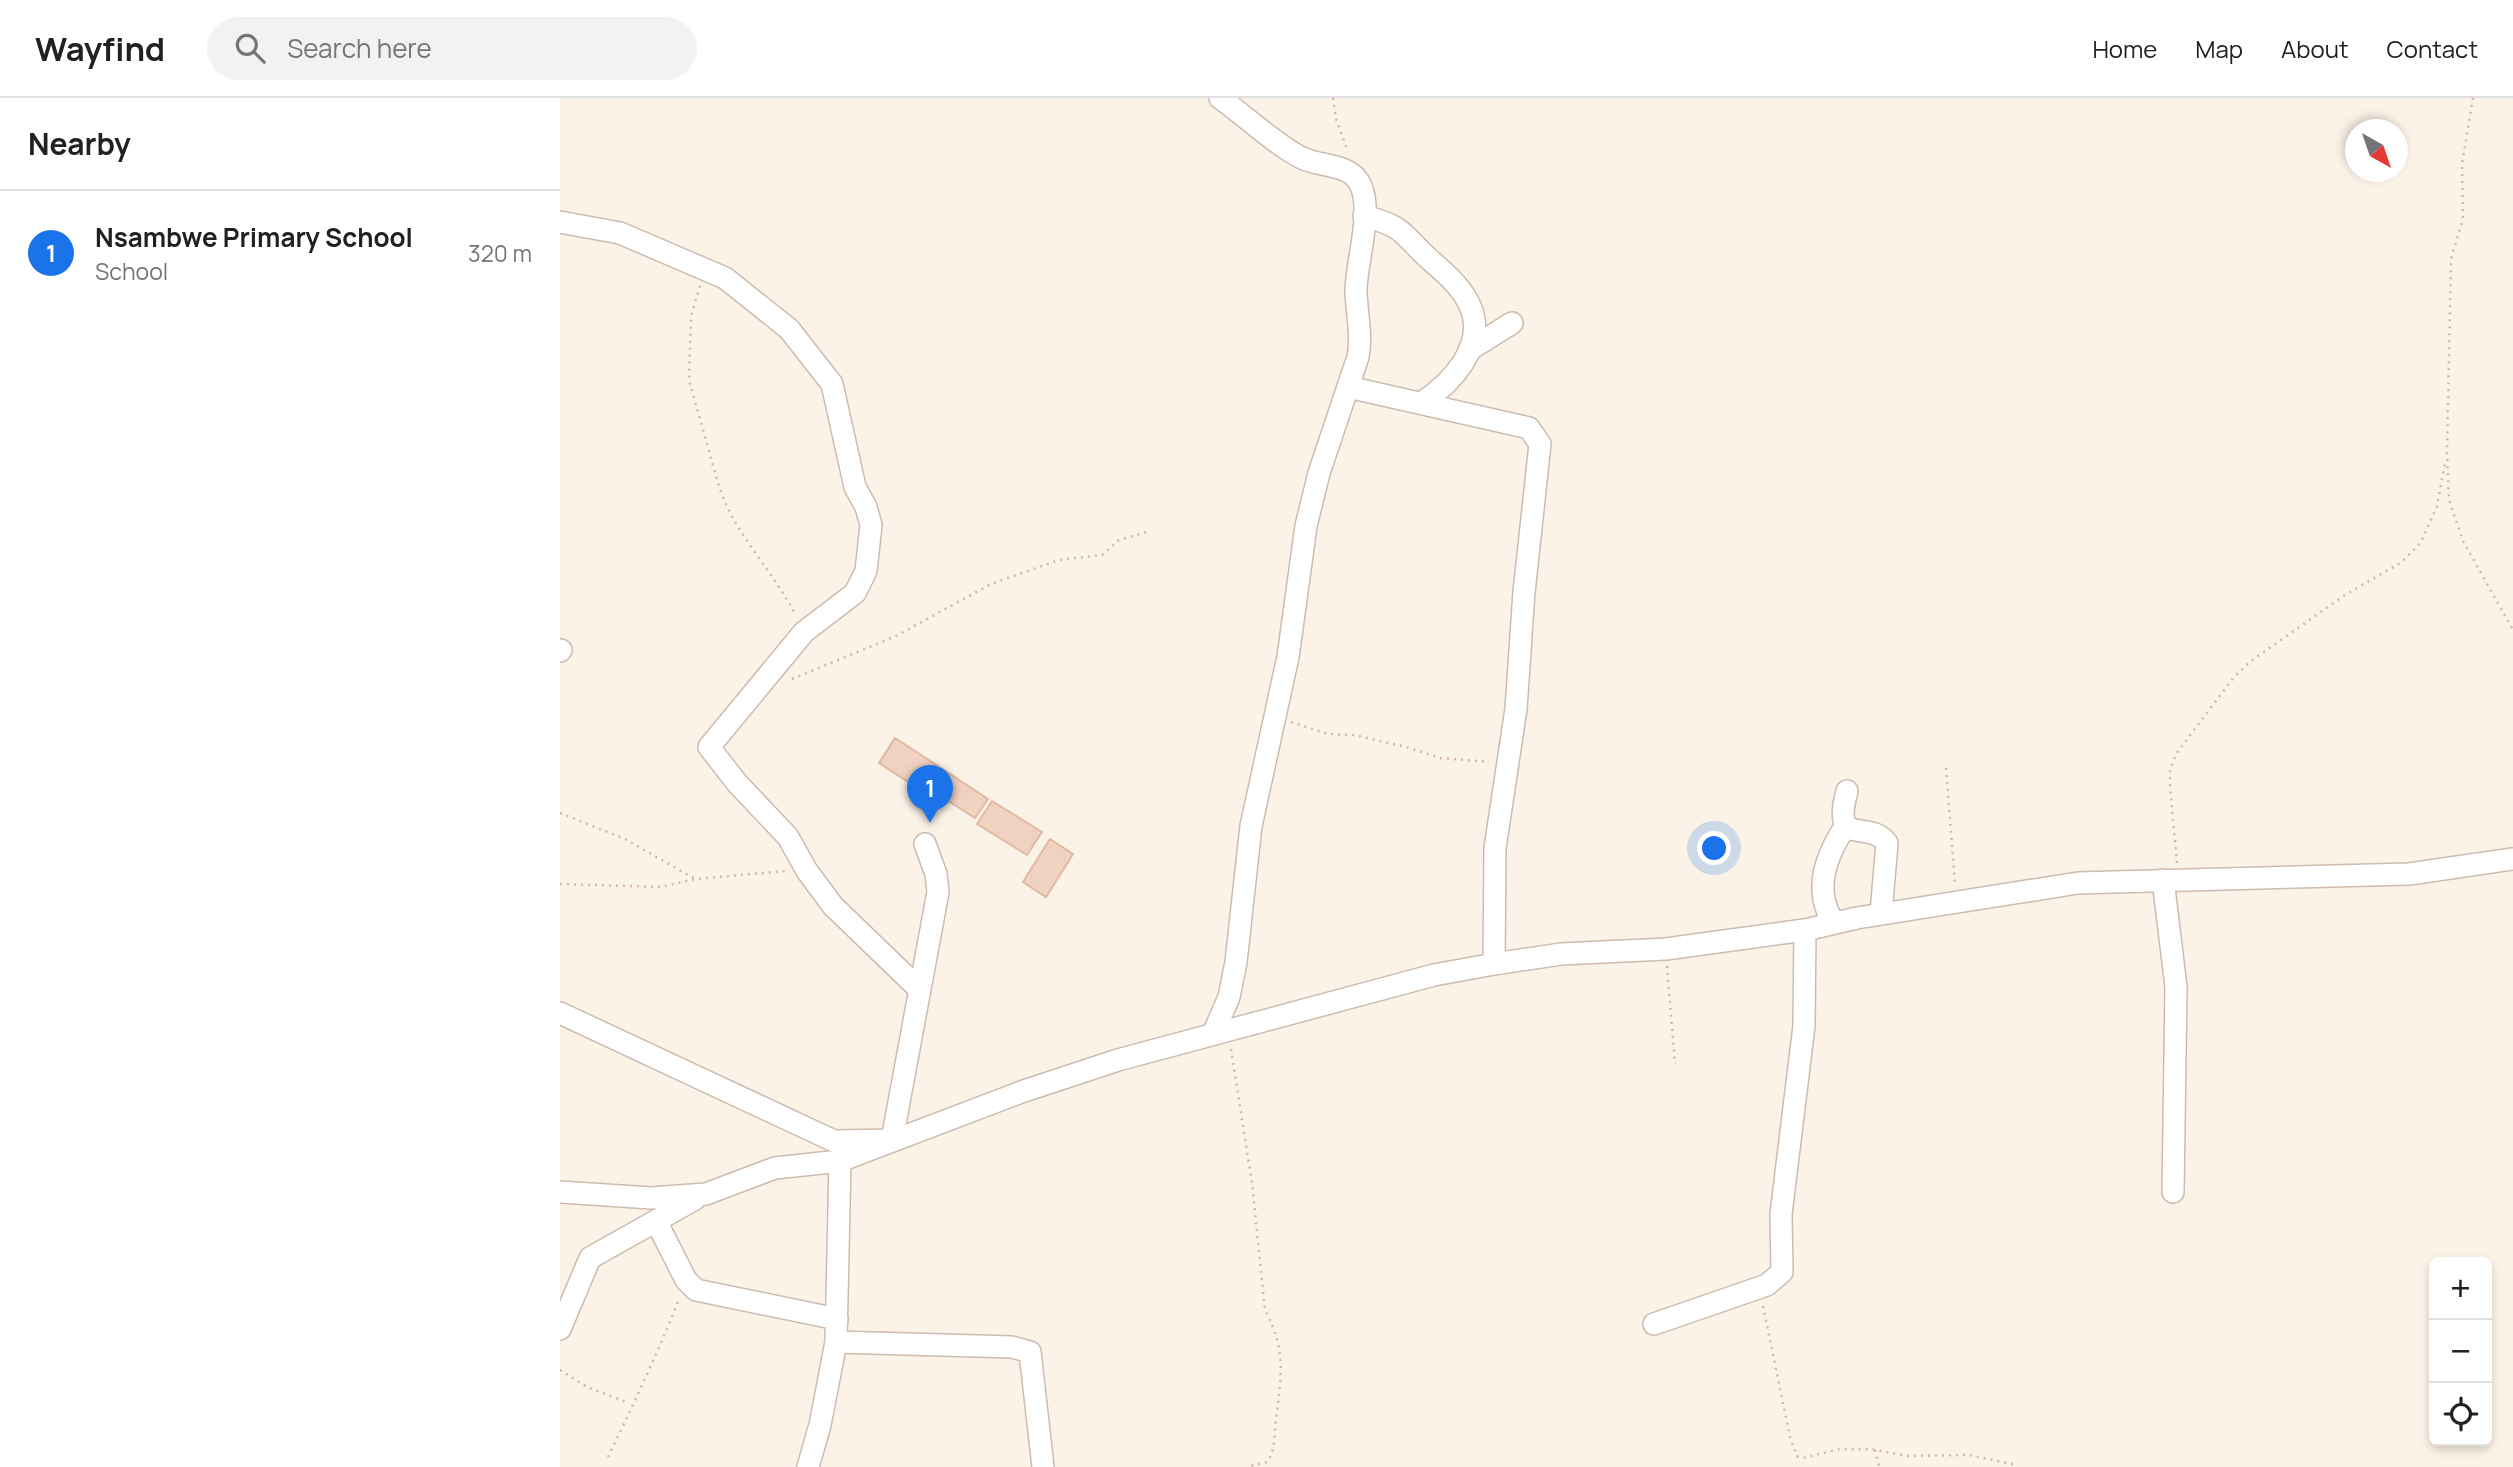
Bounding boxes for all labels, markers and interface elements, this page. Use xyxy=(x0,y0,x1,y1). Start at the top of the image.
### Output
search box xyxy=(207,17,697,80)
text: Wayfind xyxy=(35,26,165,71)
icon: search xyxy=(231,29,269,67)
text: Search here xyxy=(287,30,432,66)
text: Home xyxy=(2092,32,2157,65)
text: Map xyxy=(2195,32,2243,65)
text: About xyxy=(2281,32,2349,65)
text: Contact xyxy=(2387,32,2478,65)
north arrow xyxy=(2345,119,2408,182)
text: Nearby xyxy=(28,123,131,164)
text: Nsambwe Primary School xyxy=(95,219,413,255)
text: 1 xyxy=(46,237,56,269)
text: 320 m xyxy=(468,237,532,269)
text: School xyxy=(95,255,168,287)
pin: 1 xyxy=(907,765,953,823)
your location xyxy=(1697,831,1731,865)
map controls xyxy=(2429,1257,2492,1446)
button: + xyxy=(2429,1257,2492,1320)
button: − xyxy=(2429,1320,2492,1383)
button: locate xyxy=(2429,1383,2492,1446)

